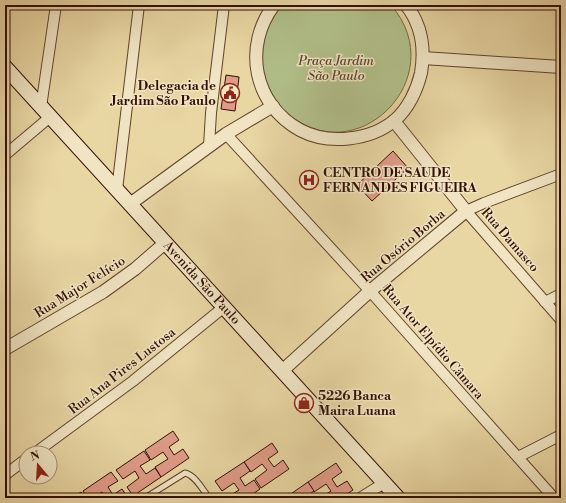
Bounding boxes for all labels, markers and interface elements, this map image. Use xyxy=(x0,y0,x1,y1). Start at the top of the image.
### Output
park label: Praça Jardim São Paulo xyxy=(297,53,374,84)
place label: Delegacia de Jardim São Paulo xyxy=(110,78,216,109)
public building icon: Delegacia de Jardim São Paulo xyxy=(219,82,241,104)
place label: CENTRO DE SAUDE FERNANDES FIGUEIRA xyxy=(323,165,477,196)
hospital icon: CENTRO DE SAUDE FERNANDES FIGUEIRA xyxy=(298,169,320,191)
street label: Rua Damasco xyxy=(478,205,542,275)
street label: Rua Osório Borba xyxy=(358,206,449,286)
street label: Avenida São Paulo xyxy=(159,237,244,328)
street label: Rua Major Felício xyxy=(32,253,128,321)
street label: Rua Ator Elpídio Câmara xyxy=(379,281,487,403)
street label: Rua Ana Pires Lustosa xyxy=(65,324,179,418)
place label: 5226 Banca Maira Luana xyxy=(318,388,397,419)
shop icon: 5226 Banca Maira Luana xyxy=(293,392,315,414)
north arrow xyxy=(18,445,58,485)
text: N xyxy=(29,448,42,464)

